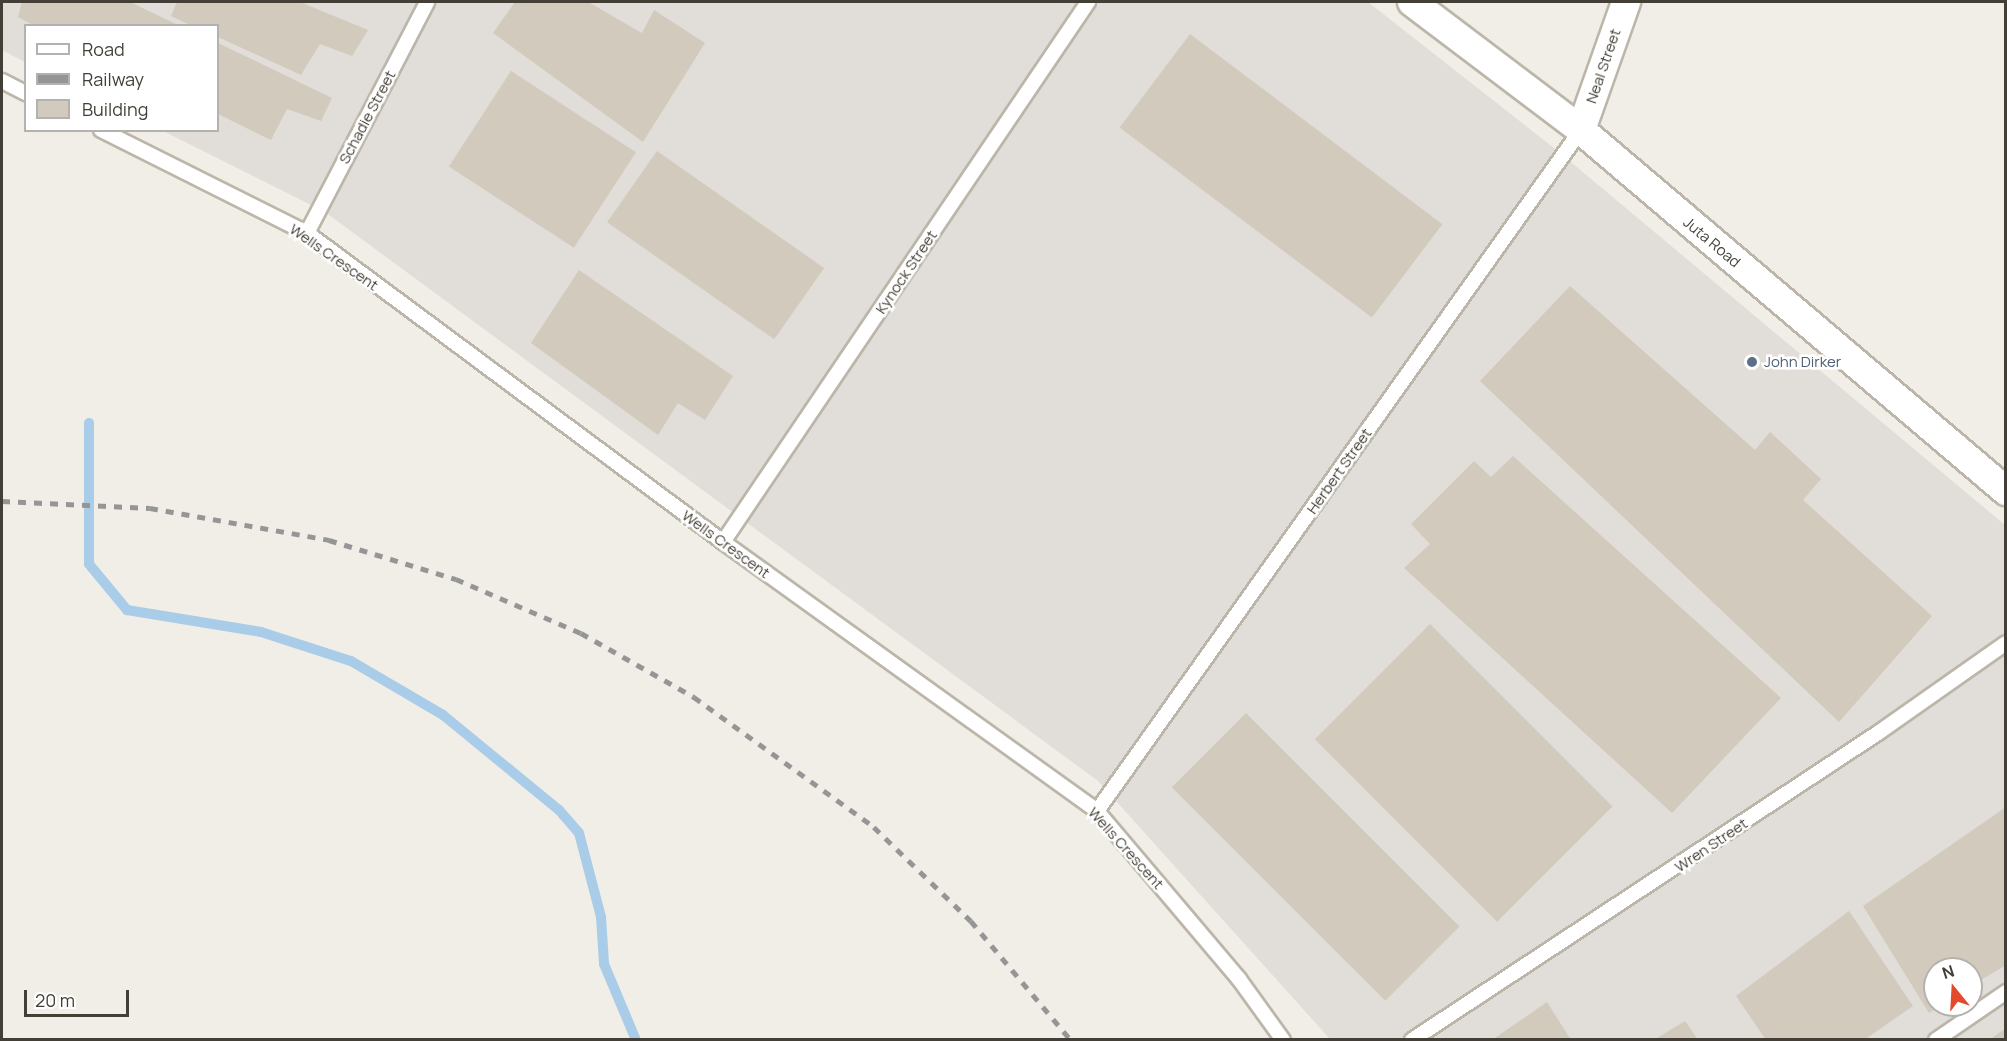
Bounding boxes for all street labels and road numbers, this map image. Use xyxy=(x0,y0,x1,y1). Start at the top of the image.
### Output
street label: Neal Street xyxy=(1582,26,1624,106)
street label: Schadie Street xyxy=(335,67,399,167)
street label: Juta Road xyxy=(1680,213,1744,271)
street label: Wells Crescent xyxy=(286,220,382,294)
street label: Kynock Street xyxy=(872,227,940,317)
street label: Herbert Street xyxy=(1303,425,1375,517)
street label: Wells Crescent xyxy=(679,506,773,582)
street label: Wells Crescent xyxy=(1085,803,1167,893)
street label: Wren Street xyxy=(1671,814,1751,876)

